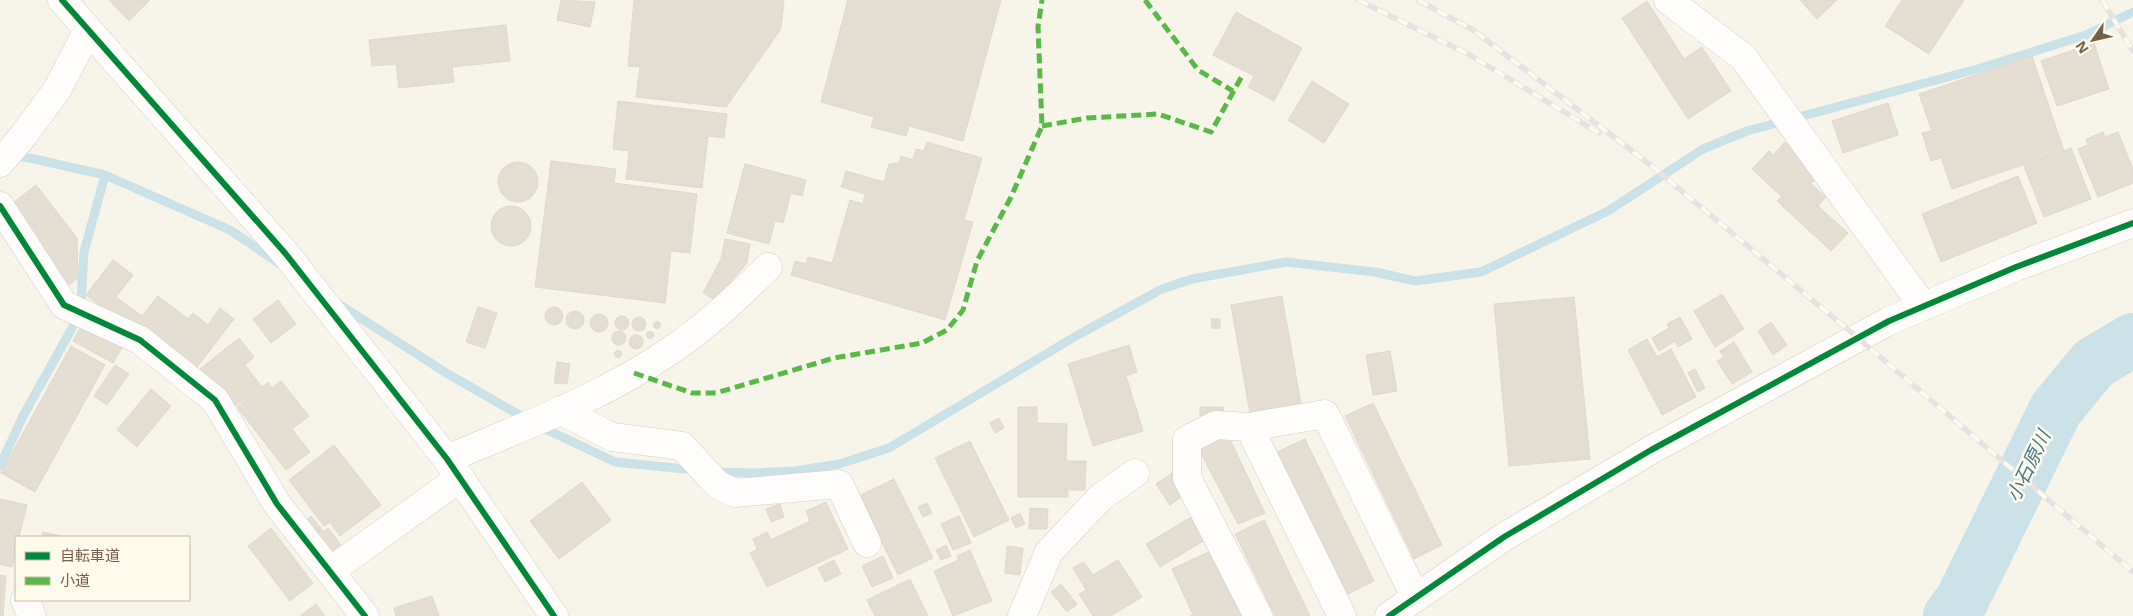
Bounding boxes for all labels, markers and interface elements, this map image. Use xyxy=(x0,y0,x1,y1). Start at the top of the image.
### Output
north arrow xyxy=(2068,15,2118,65)
text: N xyxy=(2071,38,2093,58)
water label: 小石原川 xyxy=(2000,424,2057,506)
legend xyxy=(15,536,190,601)
text: 自転車道 xyxy=(60,545,120,565)
text: 小道 xyxy=(60,570,90,590)

